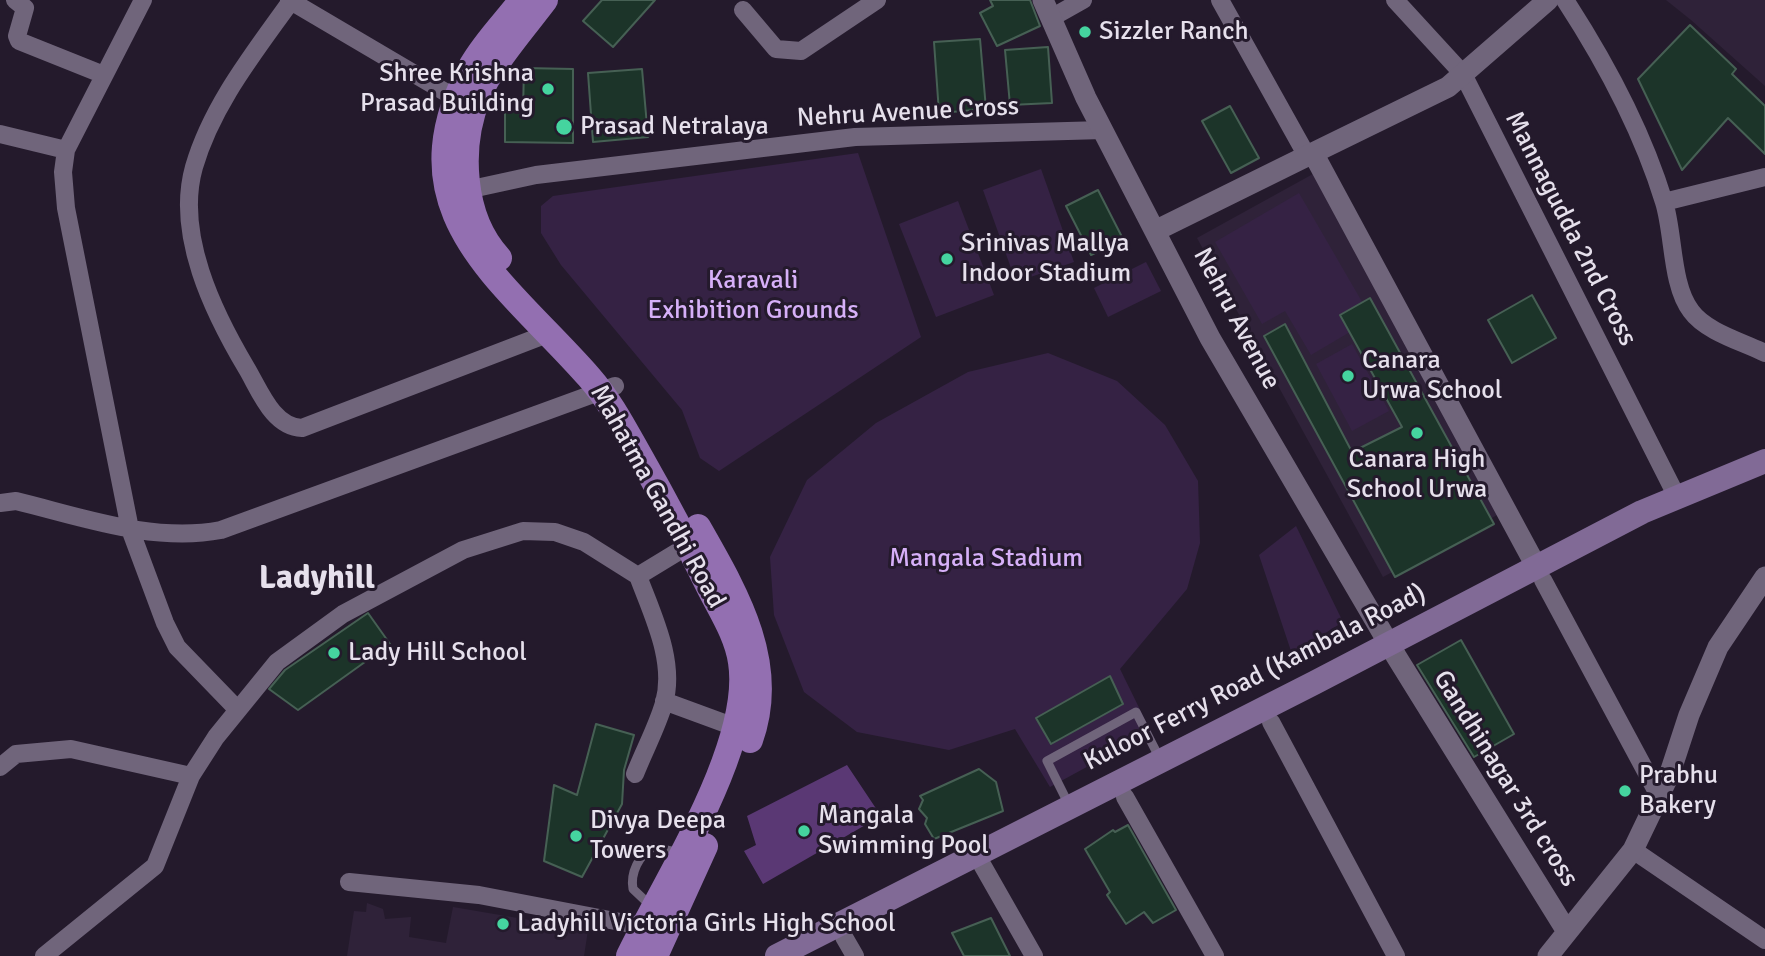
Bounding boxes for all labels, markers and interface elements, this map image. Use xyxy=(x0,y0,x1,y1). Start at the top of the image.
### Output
place label: Sizzler Ranch xyxy=(1099,16,1249,48)
marker: Sizzler Ranch xyxy=(1077,24,1093,40)
place label: Shree Krishna Prasad Building xyxy=(360,58,534,119)
marker: Shree Krishna Prasad Building xyxy=(540,81,556,97)
street label: Nehru Avenue Cross xyxy=(796,92,1020,134)
street label: Mannagudda 2nd Cross xyxy=(1497,107,1643,351)
place label: Prasad Netralaya xyxy=(580,111,769,143)
marker: Prasad Netralaya xyxy=(554,117,574,137)
place label: Srinivas Mallya Indoor Stadium xyxy=(961,228,1131,290)
street label: Nehru Avenue xyxy=(1186,243,1286,395)
marker: Srinivas Mallya Indoor Stadium xyxy=(939,251,955,267)
park label: Karavali Exhibition Grounds xyxy=(647,265,859,326)
place label: Canara Urwa School xyxy=(1362,345,1502,406)
marker: Canara Urwa School xyxy=(1340,368,1356,384)
street label: Mahatma Gandhi Road xyxy=(583,380,731,614)
marker: Canara High School Urwa xyxy=(1409,425,1425,441)
place label: Canara High School Urwa xyxy=(1347,444,1487,505)
park label: Mangala Stadium xyxy=(889,543,1083,575)
district label: Ladyhill xyxy=(259,559,375,599)
street label: Kuloor Ferry Road (Kambala Road) xyxy=(1079,578,1431,778)
place label: Lady Hill School xyxy=(348,637,527,669)
marker: Lady Hill School xyxy=(326,645,342,661)
street label: Gandhinagar 3rd cross xyxy=(1426,665,1584,893)
place label: Prabhu Bakery xyxy=(1639,760,1718,822)
marker: Prabhu Bakery xyxy=(1617,783,1633,799)
place label: Mangala Swimming Pool xyxy=(818,800,989,862)
place label: Divya Deepa Towers xyxy=(590,805,726,866)
marker: Mangala Swimming Pool xyxy=(796,823,812,839)
marker: Divya Deepa Towers xyxy=(568,828,584,844)
place label: Ladyhill Victoria Girls High School xyxy=(517,908,896,940)
marker: Ladyhill Victoria Girls High School xyxy=(495,916,511,932)

